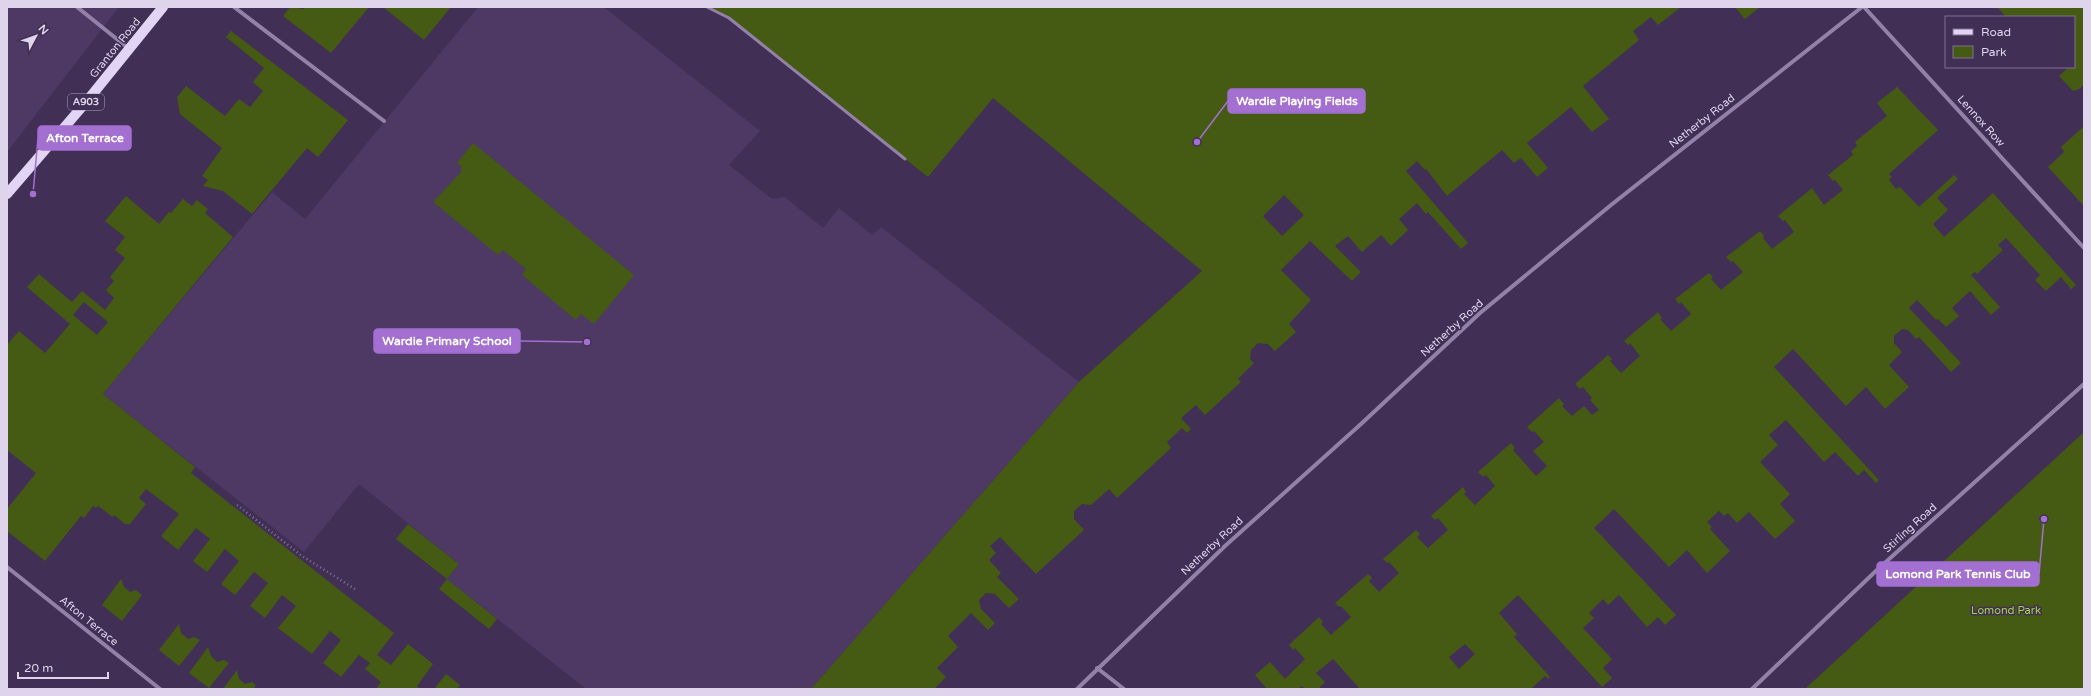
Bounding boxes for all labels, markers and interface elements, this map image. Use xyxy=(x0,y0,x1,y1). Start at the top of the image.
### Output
street label: Granton Road xyxy=(87,15,143,81)
north arrow xyxy=(16,16,56,56)
legend xyxy=(1945,16,2075,68)
text: N xyxy=(35,22,51,37)
text: Road xyxy=(1981,25,2011,39)
text: Park xyxy=(1981,45,2007,59)
callout: Wardie Playing Fields xyxy=(1228,89,1365,113)
street label: Netherby Road xyxy=(1667,91,1737,151)
street label: Lennox Row xyxy=(1955,93,2008,150)
road number: A903 xyxy=(68,94,104,110)
text: Wardie Playing Fields xyxy=(1236,94,1358,109)
callout: Afton Terrace xyxy=(38,126,131,150)
text: Afton Terrace xyxy=(46,131,124,145)
street label: Netherby Road xyxy=(1418,297,1486,359)
callout: Wardie Primary School xyxy=(374,329,520,353)
text: Wardie Primary School xyxy=(382,334,512,349)
street label: Stirling Road xyxy=(1881,501,1939,555)
street label: Netherby Road xyxy=(1178,514,1246,578)
callout: Lomond Park Tennis Club xyxy=(1877,562,2039,586)
text: Lomond Park Tennis Club xyxy=(1885,567,2031,581)
street label: Afton Terrace xyxy=(57,594,121,648)
park label: Lomond Park xyxy=(1971,604,2041,617)
scale bar xyxy=(18,654,108,680)
text: 20 m xyxy=(24,661,53,675)

